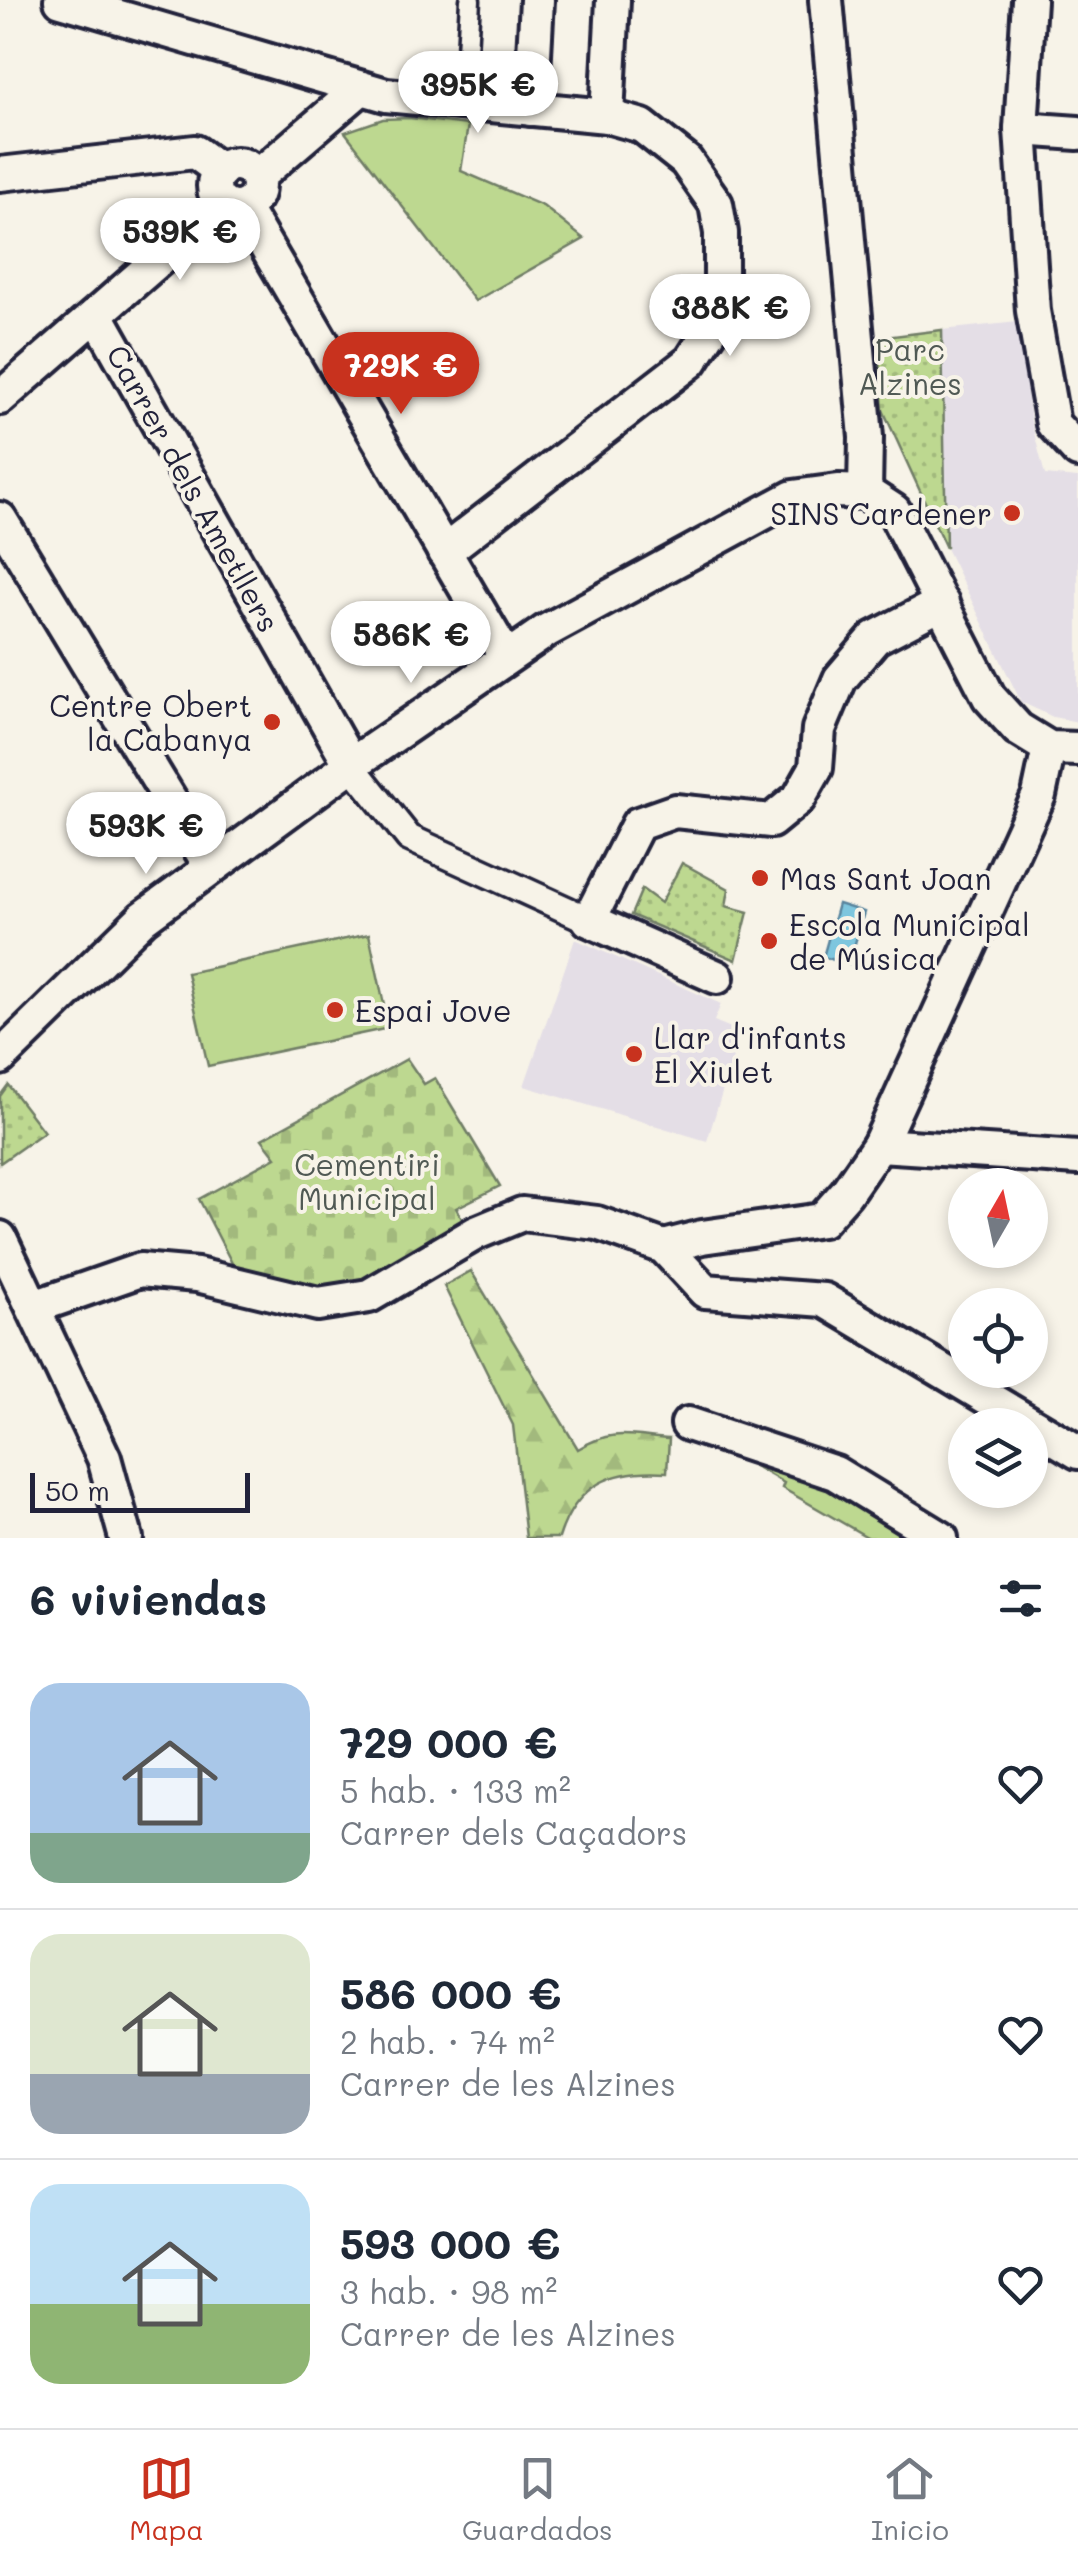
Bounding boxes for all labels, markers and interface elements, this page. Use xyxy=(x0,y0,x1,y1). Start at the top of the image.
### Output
pin: 395K € xyxy=(397,51,559,136)
text: 395K € xyxy=(420,62,536,104)
pin: 539K € xyxy=(99,198,261,283)
text: 539K € xyxy=(122,209,238,251)
pin: 388K € xyxy=(649,274,811,359)
text: 388K € xyxy=(671,285,789,327)
park label: Parc Alzines xyxy=(858,329,962,403)
pin: 729K € xyxy=(320,332,482,417)
street label: Carrer dels Ametllers xyxy=(98,337,290,639)
text: 729K € xyxy=(344,343,458,385)
place label: SINS Cardener xyxy=(770,493,992,533)
marker: SINS Cardener xyxy=(1001,502,1023,524)
pin: 586K € xyxy=(330,601,492,686)
text: 586K € xyxy=(353,612,469,654)
place label: Centre Obert la Cabanya xyxy=(49,685,252,759)
marker: Centre Obert la Cabanya xyxy=(261,711,283,733)
pin: 593K € xyxy=(65,792,227,877)
text: 593K € xyxy=(88,803,204,845)
place label: Mas Sant Joan xyxy=(780,858,991,898)
marker: Mas Sant Joan xyxy=(749,867,771,889)
place label: Escola Municipal de Música xyxy=(789,904,1030,978)
marker: Escola Municipal de Música xyxy=(758,930,780,952)
place label: Espai Jove xyxy=(355,990,511,1030)
marker: Espai Jove xyxy=(324,999,346,1021)
place label: Llar d'infants El Xiulet xyxy=(654,1017,847,1091)
marker: Llar d'infants El Xiulet xyxy=(623,1043,645,1065)
park label: Cementiri Municipal xyxy=(294,1144,440,1218)
north arrow xyxy=(948,1168,1048,1268)
map controls xyxy=(948,1168,1048,1508)
button: locate xyxy=(948,1288,1048,1388)
button: layers xyxy=(948,1408,1048,1508)
scale bar xyxy=(30,1468,250,1512)
text: 50 m xyxy=(45,1472,110,1508)
text: 6 viviendas xyxy=(30,1571,267,1626)
icon: filters xyxy=(993,1571,1048,1626)
text: 729 000 € xyxy=(340,1714,557,1769)
icon: home xyxy=(110,1723,230,1843)
icon: heart xyxy=(993,1756,1048,1811)
text: 5 hab. · 133 m² xyxy=(340,1769,571,1811)
text: Carrer dels Caçadors xyxy=(340,1811,687,1853)
text: 586 000 € xyxy=(340,1965,561,2020)
icon: home xyxy=(110,1974,230,2094)
icon: heart xyxy=(993,2007,1048,2062)
text: 2 hab. · 74 m² xyxy=(340,2020,555,2062)
text: Carrer de les Alzines xyxy=(340,2062,676,2104)
text: 593 000 € xyxy=(340,2215,560,2270)
icon: home xyxy=(110,2224,230,2344)
icon: heart xyxy=(993,2257,1048,2312)
text: 3 hab. · 98 m² xyxy=(340,2270,557,2312)
text: Carrer de les Alzines xyxy=(340,2312,676,2354)
tab: Mapa xyxy=(129,2451,204,2547)
tab: Guardados xyxy=(462,2451,613,2547)
tab: Inicio xyxy=(871,2451,949,2547)

